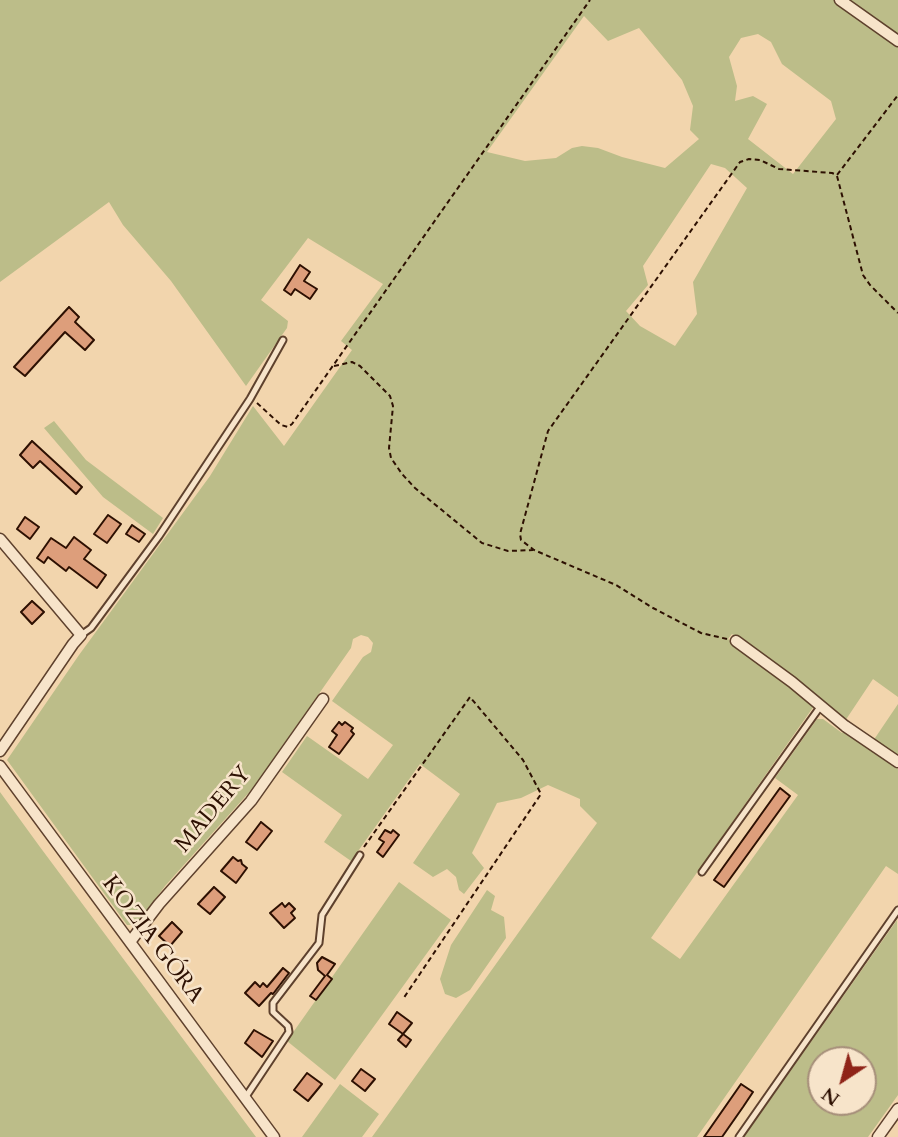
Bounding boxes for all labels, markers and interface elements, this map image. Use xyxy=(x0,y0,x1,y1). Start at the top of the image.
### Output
street label: MADERY xyxy=(170,761,258,859)
street label: KOZIA GÓRA xyxy=(95,871,209,1009)
north arrow xyxy=(807,1046,877,1116)
text: N xyxy=(817,1081,845,1112)

